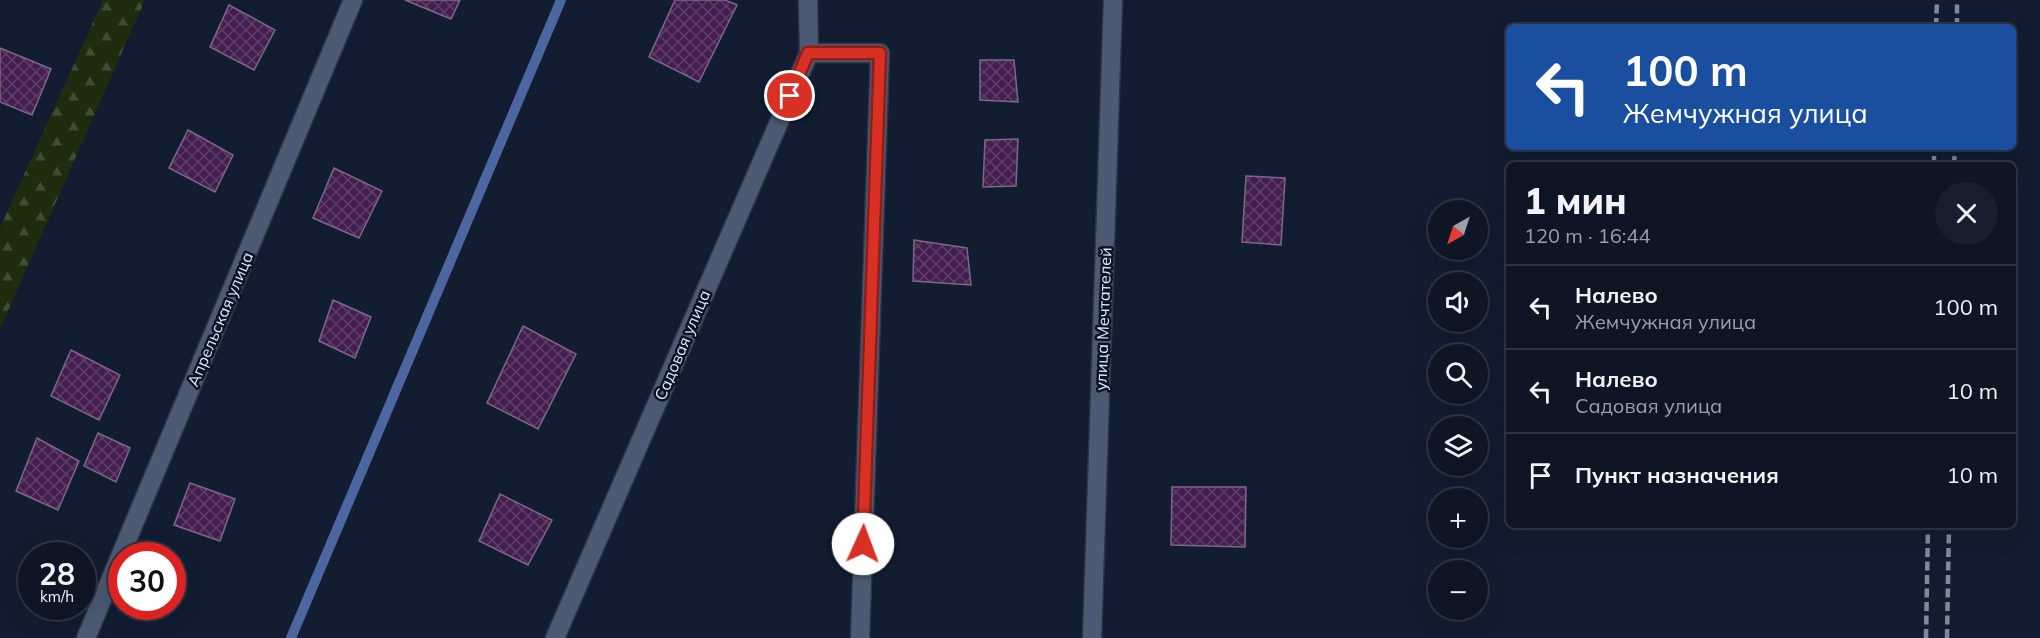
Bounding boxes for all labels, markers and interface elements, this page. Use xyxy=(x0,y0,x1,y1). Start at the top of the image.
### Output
text: 100 m xyxy=(1623,44,1748,97)
icon: left xyxy=(1524,48,1602,126)
pin xyxy=(764,70,815,121)
icon: arrive xyxy=(773,79,806,112)
text: Жемчужная улица xyxy=(1623,96,1868,130)
text: 1 мин xyxy=(1524,178,1627,223)
button: close xyxy=(1935,182,1998,245)
north arrow xyxy=(1428,200,1488,260)
map controls xyxy=(1428,200,1488,620)
text: 120 m · 16:44 xyxy=(1524,223,1650,248)
street label: улица Мечтателей xyxy=(1091,247,1115,391)
street label: Апрельская улица xyxy=(183,249,257,389)
button: sound xyxy=(1428,272,1488,332)
text: Налево xyxy=(1575,281,1658,309)
street label: Садовая улица xyxy=(650,287,714,403)
icon: left xyxy=(1524,291,1557,324)
text: 100 m xyxy=(1933,293,1998,321)
text: Жемчужная улица xyxy=(1575,309,1756,334)
button: search xyxy=(1428,344,1488,404)
text: Налево xyxy=(1575,365,1658,393)
icon: left xyxy=(1524,375,1557,408)
text: 10 m xyxy=(1947,377,1998,405)
text: Садовая улица xyxy=(1575,393,1722,418)
button: layers xyxy=(1428,416,1488,476)
icon: arrive xyxy=(1524,459,1557,492)
text: Пункт назначения xyxy=(1575,461,1779,489)
text: 10 m xyxy=(1947,461,1998,489)
button: + xyxy=(1428,488,1488,548)
position arrow xyxy=(831,512,895,576)
speed limit sign: 30 xyxy=(108,542,186,620)
text: 28 xyxy=(39,555,75,593)
button: − xyxy=(1428,560,1488,620)
text: km/h xyxy=(40,587,74,606)

